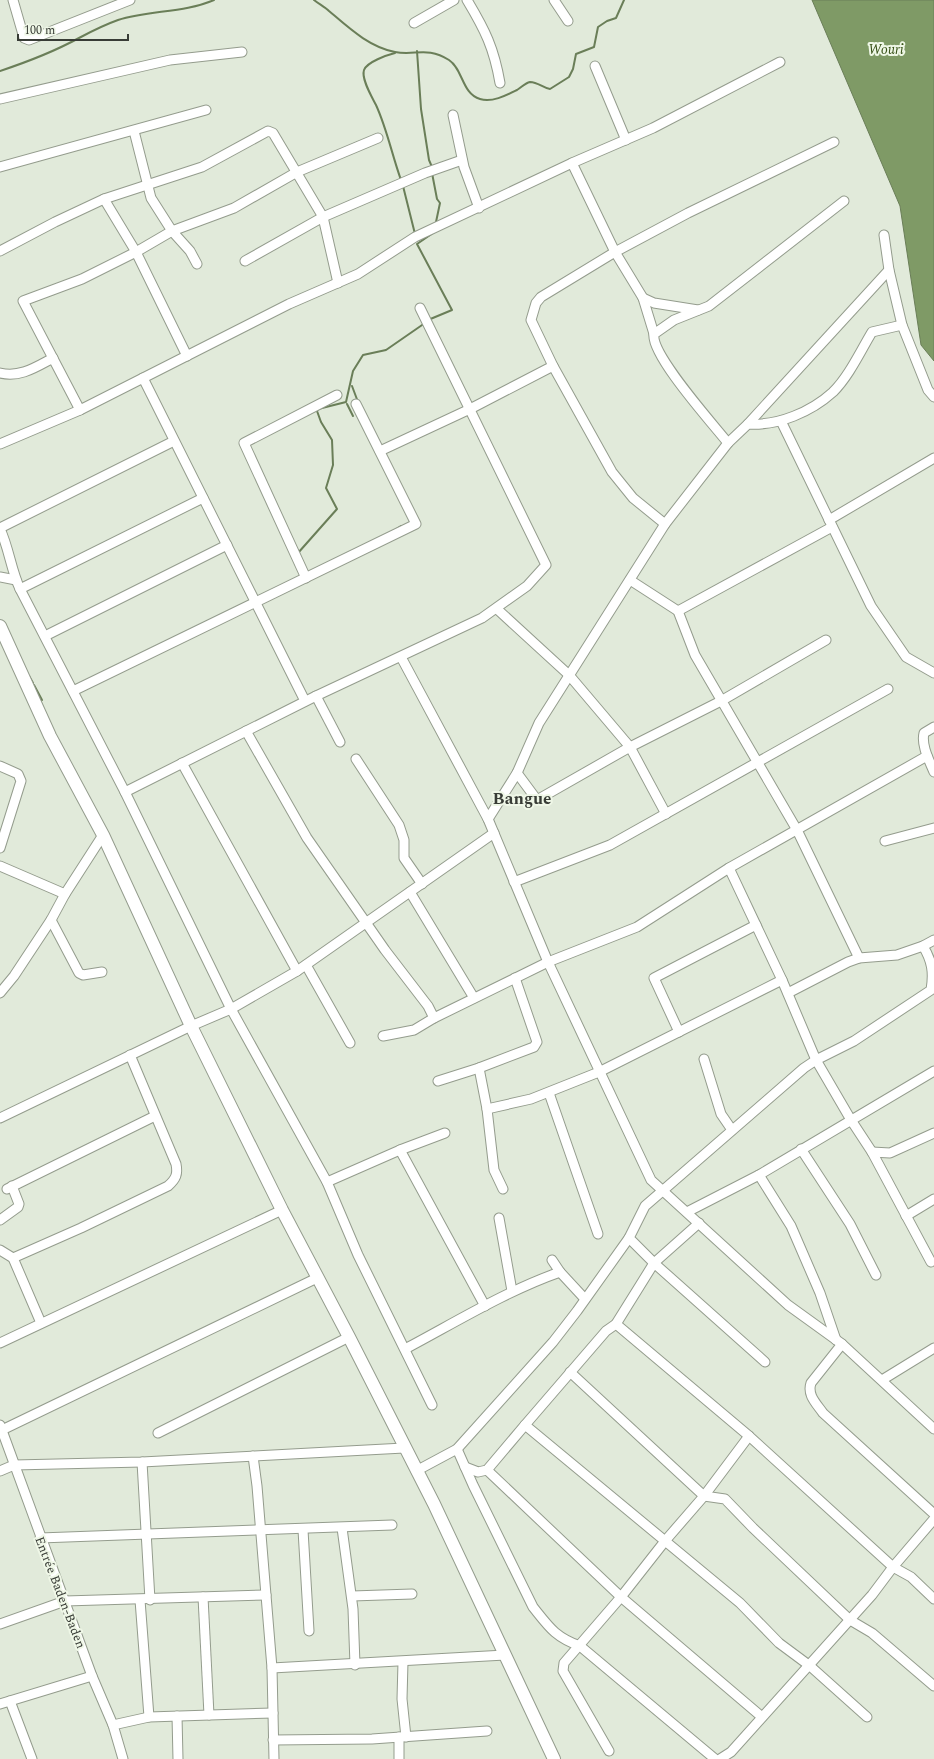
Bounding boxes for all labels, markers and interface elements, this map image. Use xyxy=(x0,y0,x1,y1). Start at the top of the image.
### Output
scale bar xyxy=(18,16,128,42)
text: 100 m xyxy=(24,21,55,40)
water label: Wouri xyxy=(868,39,904,60)
district label: Bangue xyxy=(492,786,552,812)
street label: Entrée Baden-Baden xyxy=(29,1533,91,1652)

